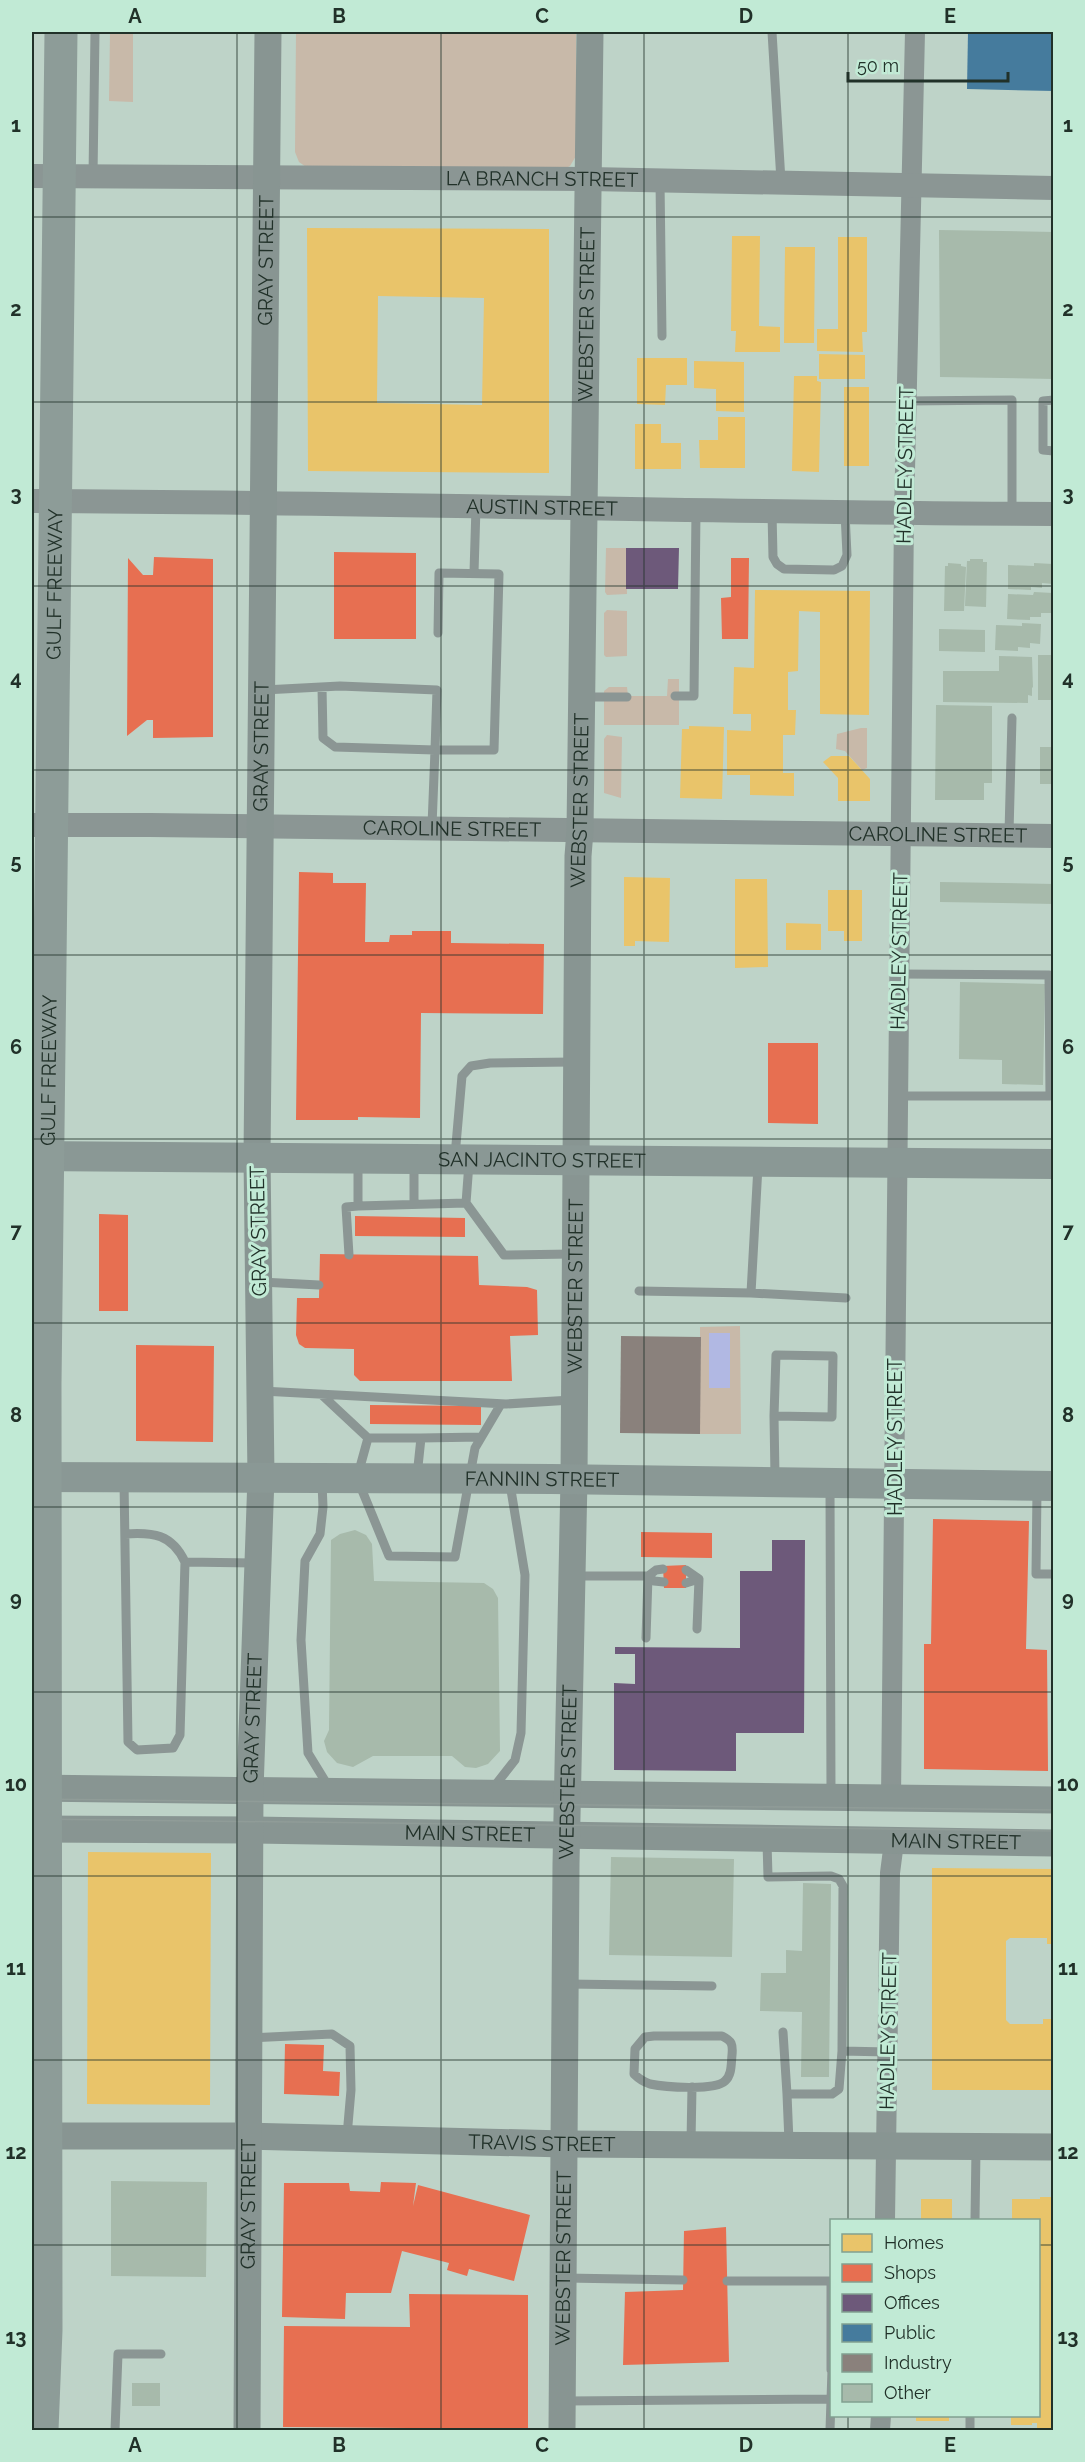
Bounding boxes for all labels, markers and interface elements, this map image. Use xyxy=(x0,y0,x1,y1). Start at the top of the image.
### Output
text: A xyxy=(128,4,142,28)
text: B xyxy=(332,4,346,28)
text: C xyxy=(535,4,549,28)
text: D xyxy=(739,4,753,28)
text: E xyxy=(944,4,956,28)
scale bar xyxy=(848,45,1008,83)
text: 50 m xyxy=(857,55,899,76)
text: 1 xyxy=(11,113,21,137)
text: 1 xyxy=(1063,113,1073,137)
street label: LA BRANCH STREET xyxy=(446,166,639,192)
street label: GRAY STREET xyxy=(253,195,278,326)
street label: WEBSTER STREET xyxy=(573,227,600,402)
text: 2 xyxy=(10,297,22,321)
text: 2 xyxy=(1062,297,1074,321)
street label: HADLEY STREET xyxy=(892,386,918,544)
text: 3 xyxy=(10,482,22,506)
text: 3 xyxy=(1062,482,1074,506)
street label: AUSTIN STREET xyxy=(466,494,618,521)
street label: GULF FREEWAY xyxy=(42,508,67,660)
text: 4 xyxy=(10,666,22,690)
text: 4 xyxy=(1062,666,1074,690)
street label: GRAY STREET xyxy=(248,681,274,812)
street label: WEBSTER STREET xyxy=(566,713,593,888)
street label: CAROLINE STREET xyxy=(363,816,541,842)
street label: CAROLINE STREET xyxy=(849,822,1027,848)
text: 5 xyxy=(10,850,22,874)
text: 5 xyxy=(1062,850,1074,874)
street label: HADLEY STREET xyxy=(886,872,912,1030)
street label: GULF FREEWAY xyxy=(36,994,62,1146)
text: 6 xyxy=(10,1035,22,1059)
text: 6 xyxy=(1062,1035,1074,1059)
street label: SAN JACINTO STREET xyxy=(438,1147,646,1173)
street label: GRAY STREET xyxy=(245,1166,271,1296)
street label: WEBSTER STREET xyxy=(563,1198,588,1374)
text: 7 xyxy=(10,1219,22,1243)
text: 7 xyxy=(1062,1219,1074,1243)
street label: HADLEY STREET xyxy=(883,1358,907,1516)
text: 8 xyxy=(10,1403,22,1427)
text: 8 xyxy=(1062,1403,1074,1427)
street label: FANNIN STREET xyxy=(465,1467,619,1492)
text: 9 xyxy=(10,1587,22,1611)
text: 9 xyxy=(1062,1587,1074,1611)
street label: GRAY STREET xyxy=(238,1652,267,1784)
street label: WEBSTER STREET xyxy=(554,1684,582,1860)
text: 10 xyxy=(5,1772,27,1796)
text: 10 xyxy=(1057,1772,1079,1796)
street label: MAIN STREET xyxy=(404,1821,535,1847)
street label: MAIN STREET xyxy=(890,1828,1021,1854)
street label: HADLEY STREET xyxy=(875,1952,901,2110)
text: 11 xyxy=(6,1956,26,1980)
text: 11 xyxy=(1058,1956,1078,1980)
street label: TRAVIS STREET xyxy=(468,2130,616,2156)
street label: GRAY STREET xyxy=(236,2139,260,2269)
text: 12 xyxy=(5,2140,27,2164)
text: 12 xyxy=(1057,2140,1079,2164)
street label: WEBSTER STREET xyxy=(551,2170,576,2346)
legend xyxy=(830,2219,1040,2417)
text: Homes xyxy=(884,2232,944,2253)
text: Shops xyxy=(884,2262,936,2283)
text: Offices xyxy=(884,2292,940,2313)
text: Public xyxy=(884,2322,936,2343)
text: 13 xyxy=(5,2325,27,2349)
text: 13 xyxy=(1057,2325,1079,2349)
text: Industry xyxy=(884,2352,952,2373)
text: Other xyxy=(884,2382,932,2403)
text: A xyxy=(128,2433,142,2457)
text: B xyxy=(332,2433,346,2457)
text: C xyxy=(535,2433,549,2457)
text: D xyxy=(739,2433,753,2457)
text: E xyxy=(944,2433,956,2457)

